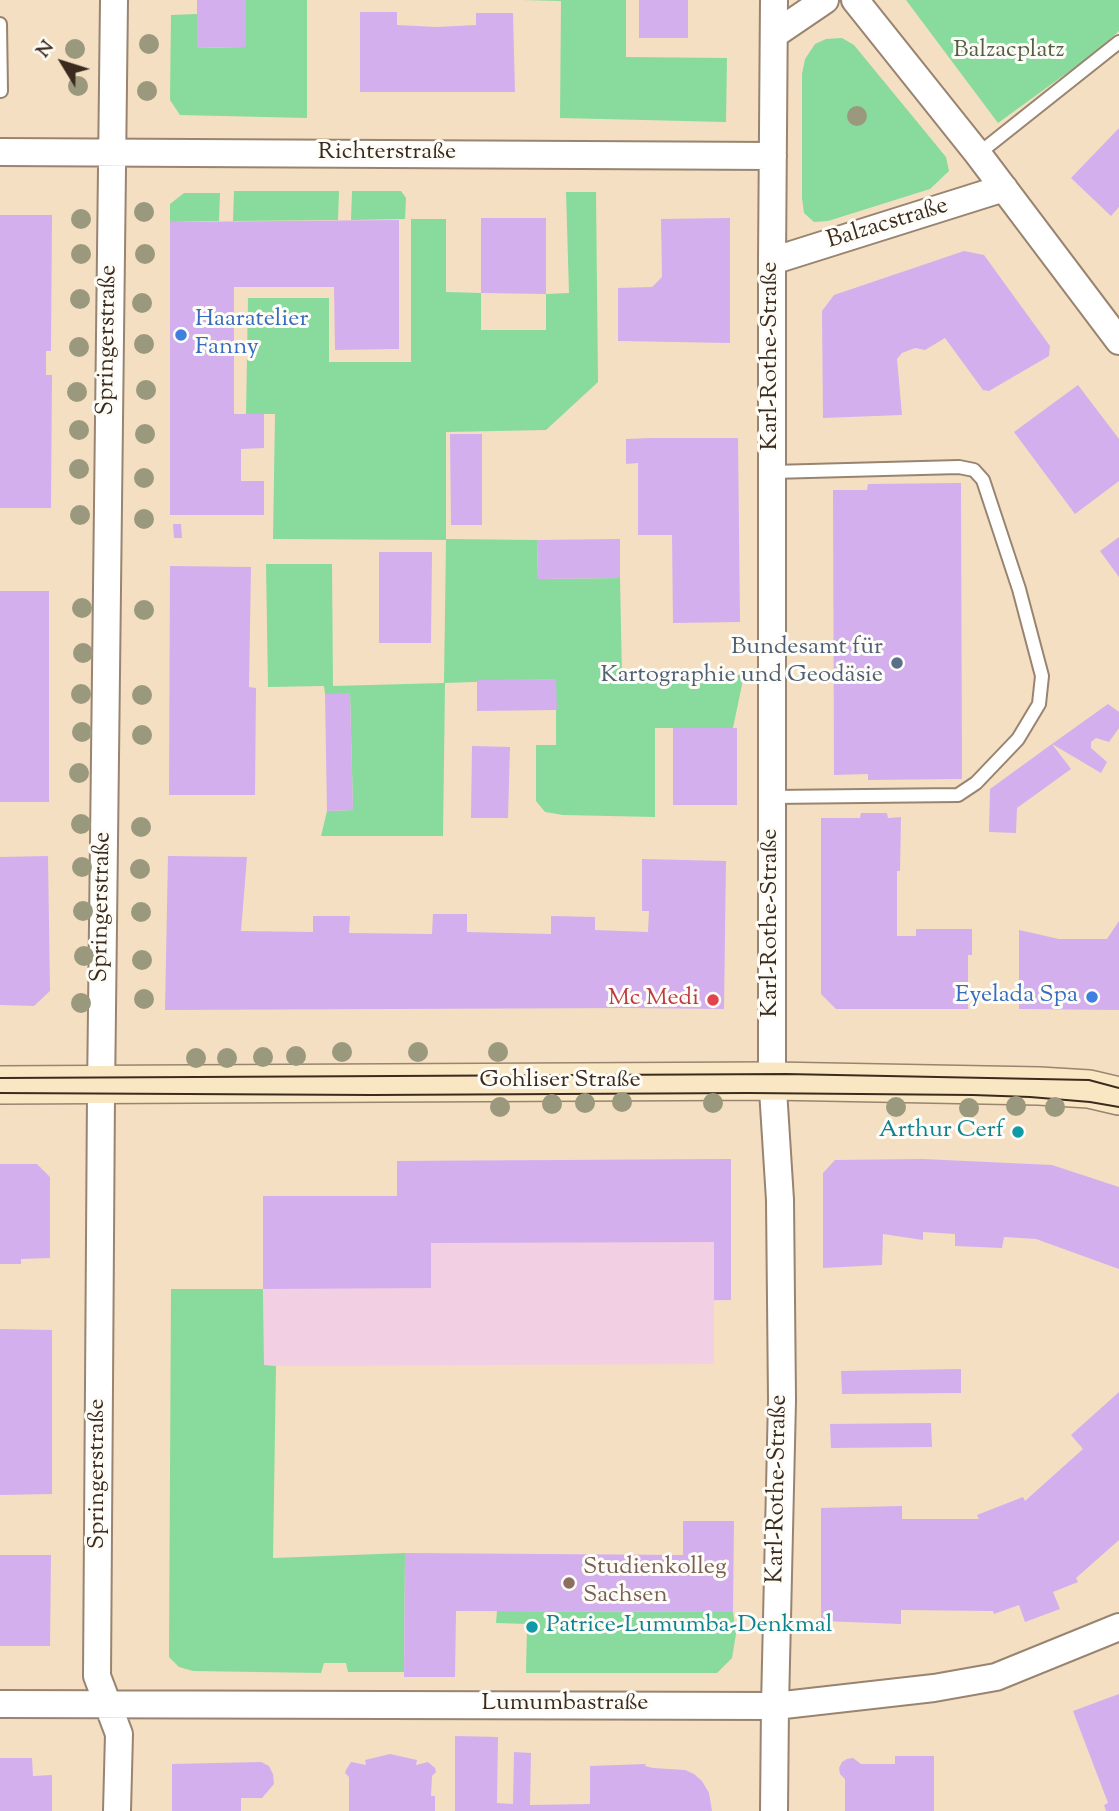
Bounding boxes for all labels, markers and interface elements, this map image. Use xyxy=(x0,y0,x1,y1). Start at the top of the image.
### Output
north arrow xyxy=(28,28,98,98)
text: N xyxy=(31,35,61,64)
park label: Balzacplatz xyxy=(953,38,1065,66)
street label: Richterstraße xyxy=(318,140,456,168)
street label: Balzacstraße xyxy=(824,193,952,257)
street label: Karl-Rothe-Straße xyxy=(758,262,786,450)
street label: Springerstraße xyxy=(93,264,125,416)
place label: Haaratelier Fanny xyxy=(195,307,308,363)
marker: Haaratelier Fanny xyxy=(173,327,189,343)
place label: Bundesamt für Kartographie und Geodäsie xyxy=(600,635,883,691)
marker: Bundesamt für Kartographie und Geodäsie xyxy=(889,655,905,671)
street label: Karl-Rothe-Straße xyxy=(758,829,786,1017)
street label: Springerstraße xyxy=(87,831,119,983)
place label: Eyelada Spa xyxy=(955,983,1078,1011)
place label: Mc Medi xyxy=(608,986,699,1014)
marker: Eyelada Spa xyxy=(1084,989,1100,1005)
marker: Mc Medi xyxy=(705,992,721,1008)
street label: Gohliser Straße xyxy=(479,1068,641,1096)
place label: Arthur Cerf xyxy=(879,1118,1004,1146)
marker: Arthur Cerf xyxy=(1010,1124,1026,1140)
street label: Karl-Rothe-Straße xyxy=(763,1394,795,1584)
street label: Springerstraße xyxy=(85,1399,113,1549)
place label: Studienkolleg Sachsen xyxy=(583,1555,727,1611)
marker: Studienkolleg Sachsen xyxy=(561,1575,577,1591)
place label: Patrice-Lumumba-Denkmal xyxy=(546,1613,833,1641)
marker: Patrice-Lumumba-Denkmal xyxy=(524,1619,540,1635)
street label: Lumumbastraße xyxy=(481,1691,649,1719)

